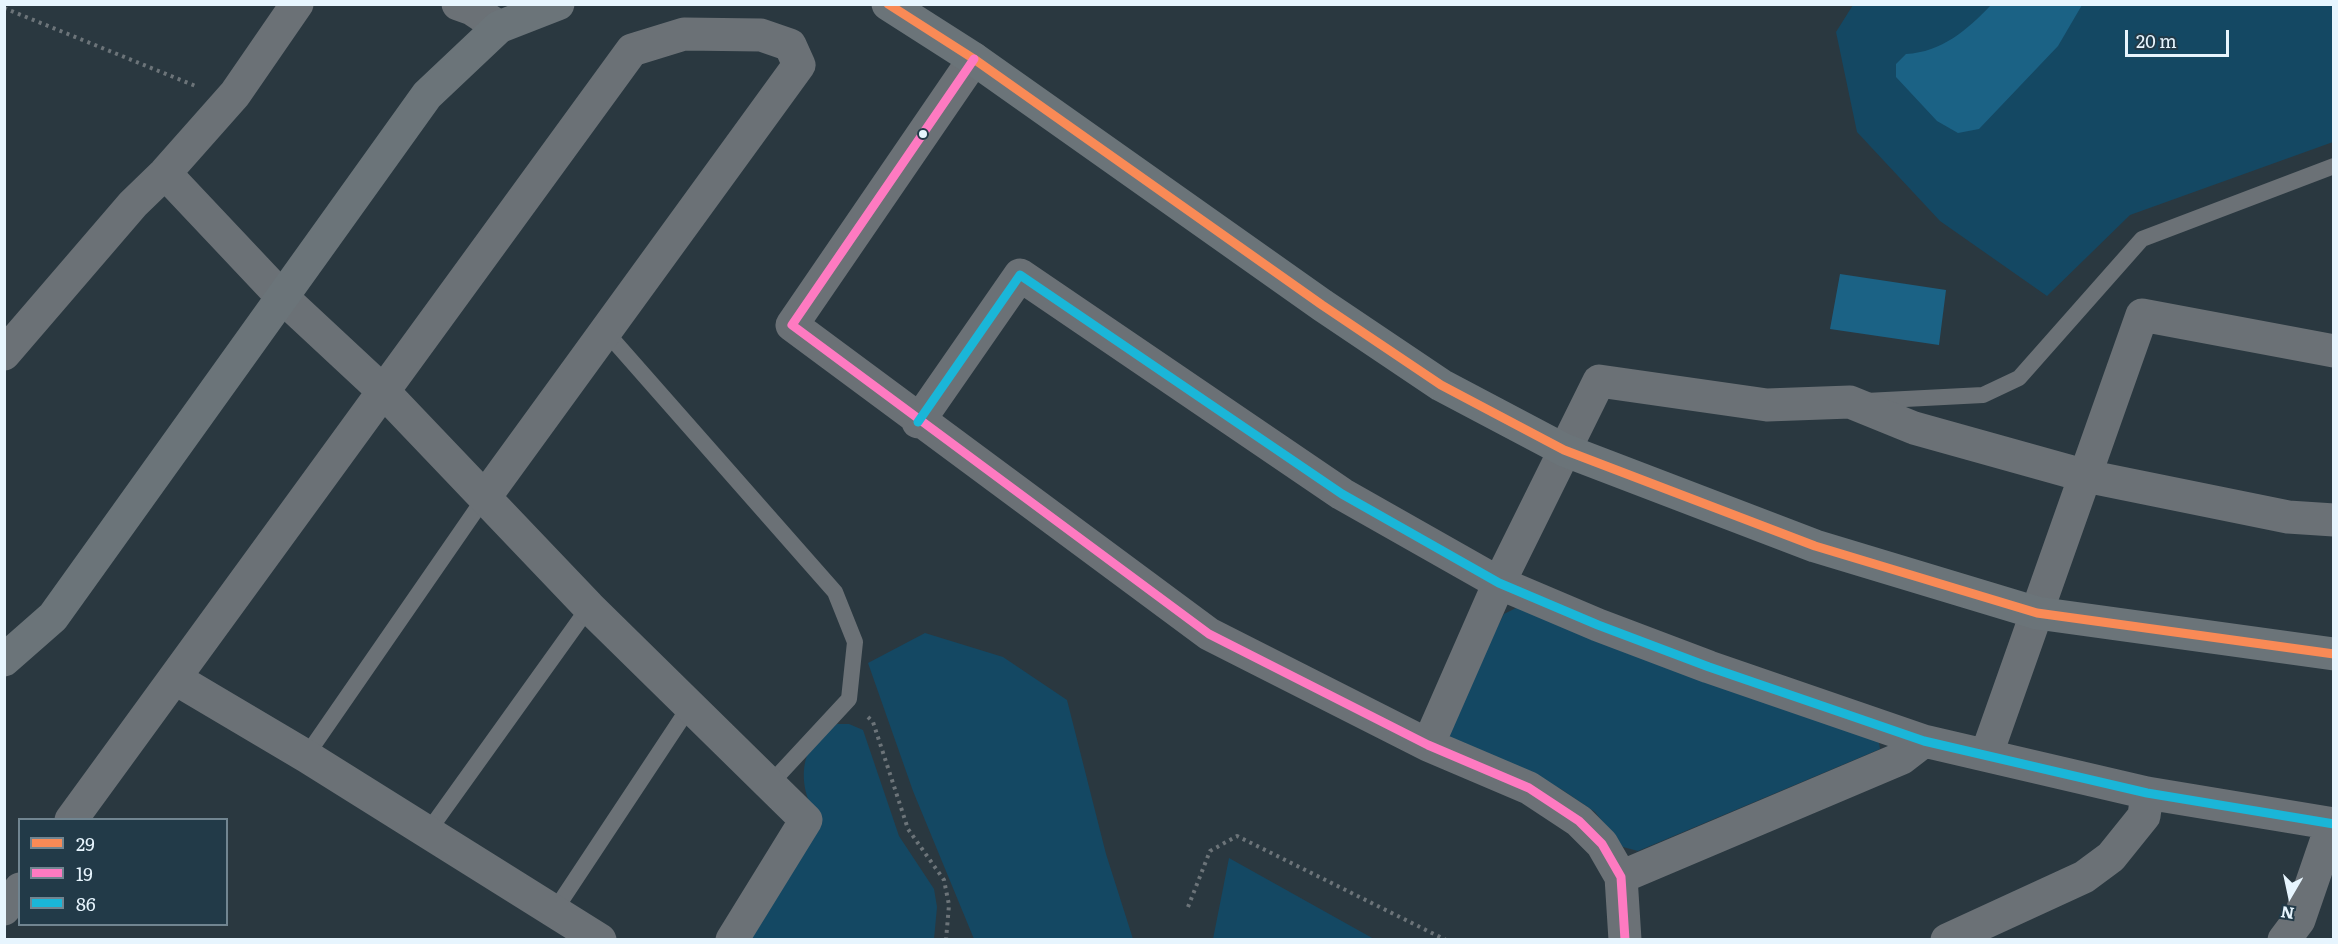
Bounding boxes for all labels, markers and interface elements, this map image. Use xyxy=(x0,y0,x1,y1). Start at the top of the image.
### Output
scale bar xyxy=(2128,18,2232,56)
text: 20 m xyxy=(2136,27,2177,54)
unlabelled marker xyxy=(917,128,929,140)
legend xyxy=(18,818,228,926)
text: 29 xyxy=(76,830,95,857)
text: 19 xyxy=(76,860,93,887)
north arrow xyxy=(2260,866,2320,926)
text: 86 xyxy=(76,890,96,917)
text: N xyxy=(2279,901,2296,927)

